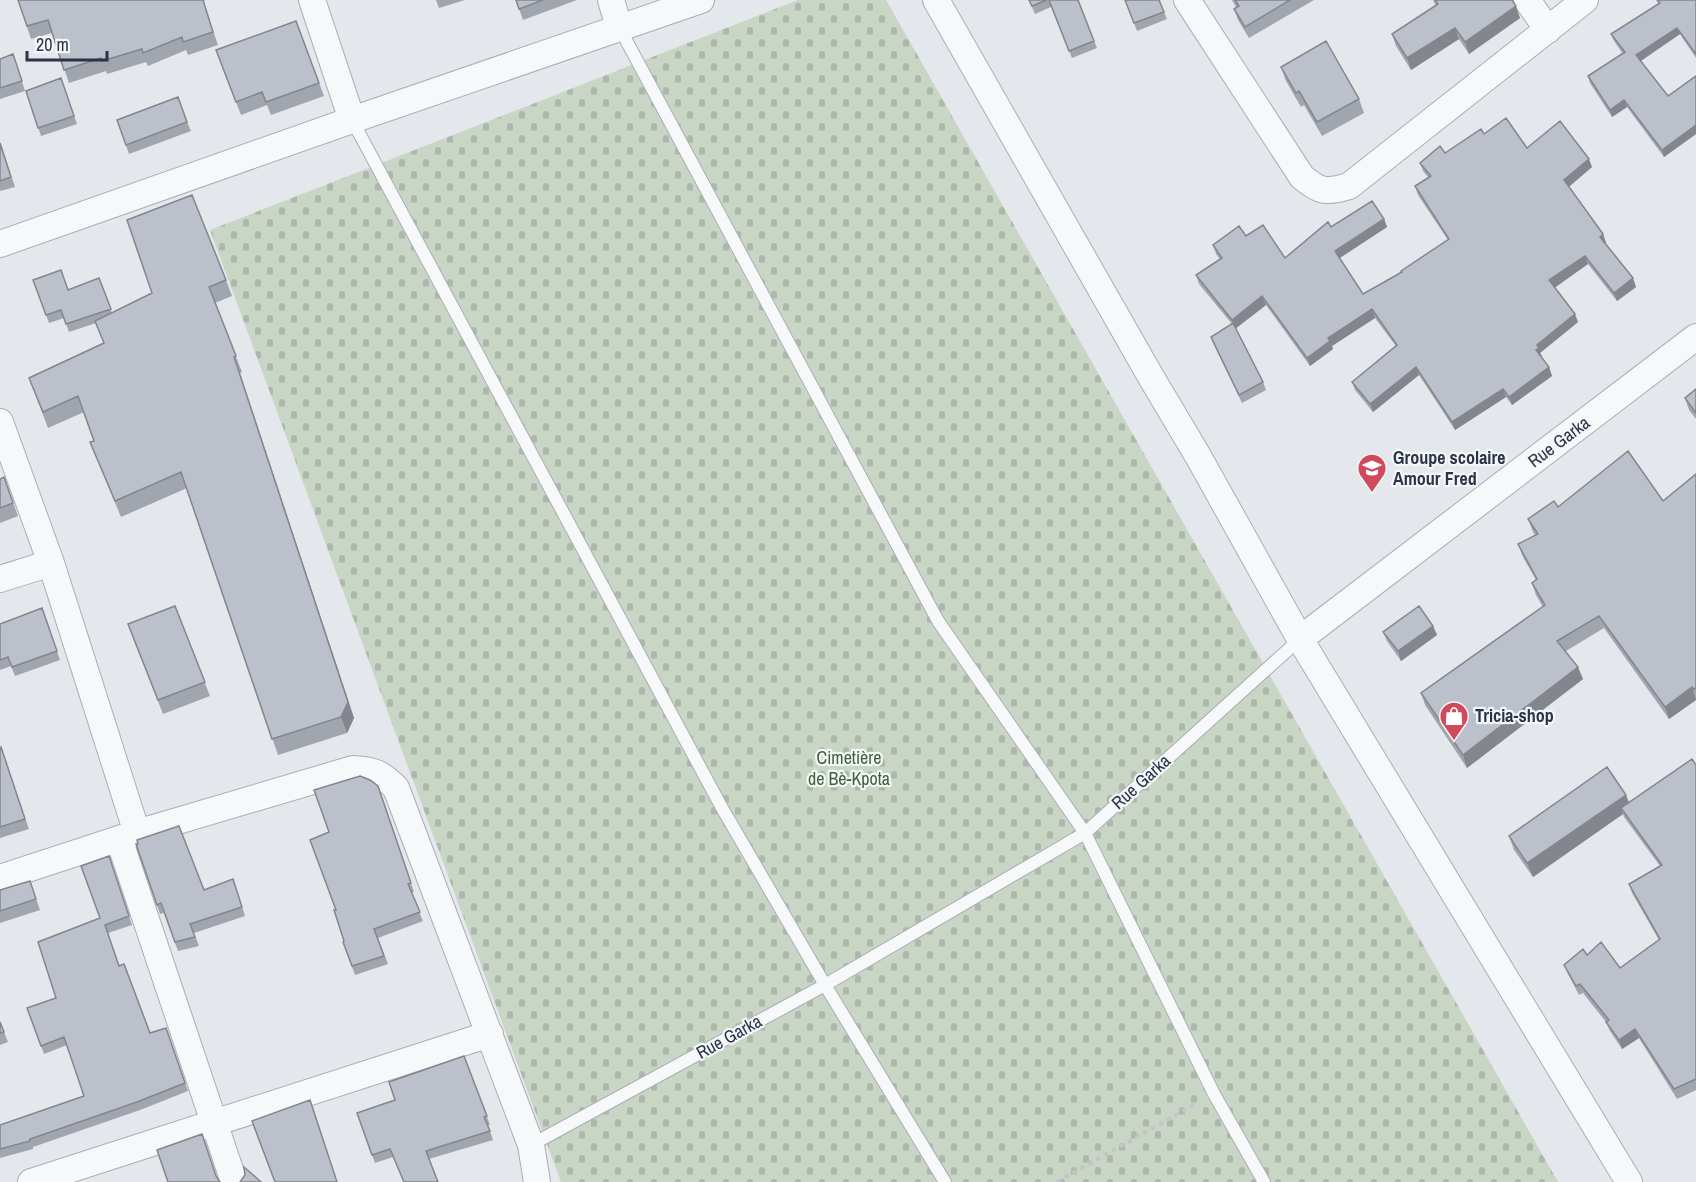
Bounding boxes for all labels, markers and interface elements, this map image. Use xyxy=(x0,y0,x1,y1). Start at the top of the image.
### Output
scale bar xyxy=(27,24,106,62)
text: 20 m xyxy=(36,32,69,57)
street label: Rue Garka xyxy=(1523,410,1595,473)
place label: Groupe scolaire Amour Fred xyxy=(1393,445,1505,491)
school or university icon: Groupe scolaire Amour Fred xyxy=(1356,452,1388,494)
shop icon: Tricia-shop xyxy=(1438,700,1470,742)
place label: Tricia-shop xyxy=(1475,703,1554,728)
park label: Cimetière de Bè-Kpota xyxy=(808,745,890,791)
street label: Rue Garka xyxy=(1106,748,1176,815)
street label: Rue Garka xyxy=(691,1008,766,1065)

